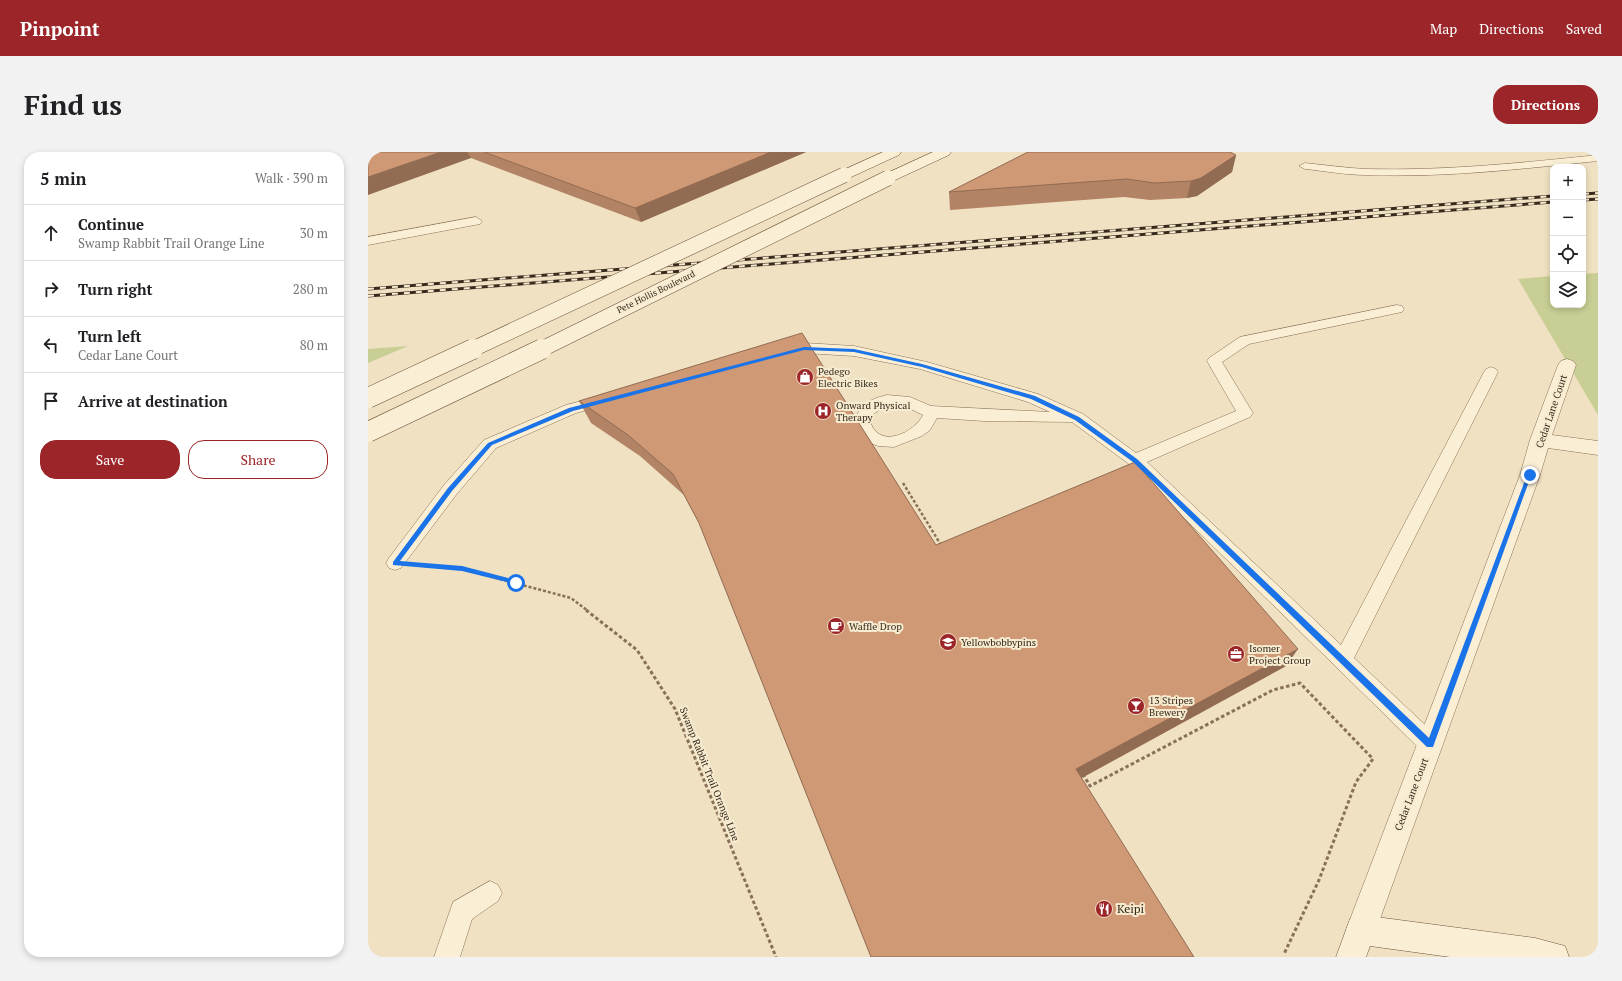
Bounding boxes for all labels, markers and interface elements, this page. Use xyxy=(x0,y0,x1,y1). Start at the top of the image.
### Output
text: Pinpoint xyxy=(20,16,100,41)
text: Map xyxy=(1430,19,1457,38)
text: Directions xyxy=(1479,19,1544,38)
text: Saved xyxy=(1566,19,1602,38)
button: Directions xyxy=(1493,85,1598,124)
text: Find us xyxy=(24,86,122,123)
map controls xyxy=(1550,164,1586,308)
button: + xyxy=(1550,164,1586,200)
text: 5 min xyxy=(40,167,87,190)
text: Walk · 390 m xyxy=(255,169,328,187)
button: − xyxy=(1550,200,1586,236)
text: Continue xyxy=(78,214,144,234)
icon: ahead xyxy=(40,222,62,244)
text: 30 m xyxy=(300,224,328,242)
text: Swamp Rabbit Trail Orange Line xyxy=(78,234,265,252)
button: locate xyxy=(1550,236,1586,272)
street label: Pete Hollis Boulevard xyxy=(615,268,697,316)
button: layers xyxy=(1550,272,1586,308)
icon: right xyxy=(40,278,62,300)
text: Turn right xyxy=(78,279,153,299)
text: 280 m xyxy=(293,280,328,298)
text: Turn left xyxy=(78,326,142,346)
icon: left xyxy=(40,334,62,356)
text: 80 m xyxy=(300,336,328,354)
text: Cedar Lane Court xyxy=(78,346,178,364)
place label: Pedego Electric Bikes xyxy=(818,365,878,390)
shop icon: Pedego Electric Bikes xyxy=(795,367,815,387)
street label: Cedar Lane Court xyxy=(1533,372,1570,450)
icon: arrive xyxy=(40,390,62,412)
text: Arrive at destination xyxy=(78,391,228,411)
place label: Onward Physical Therapy xyxy=(836,399,910,424)
hospital icon: Onward Physical Therapy xyxy=(813,401,833,421)
button: Save xyxy=(40,440,180,479)
button: Share xyxy=(188,440,328,479)
route end xyxy=(1521,466,1539,484)
route start xyxy=(507,574,525,592)
cafe icon: Waffle Drop xyxy=(826,616,846,636)
place label: Waffle Drop xyxy=(849,620,902,633)
school or university icon: Yellowbobbypins xyxy=(938,632,958,652)
place label: Yellowbobbypins xyxy=(961,636,1036,649)
place label: Isomer Project Group xyxy=(1249,642,1311,667)
office icon: Isomer Project Group xyxy=(1226,644,1246,664)
place label: 13 Stripes Brewery xyxy=(1149,694,1193,719)
bar icon: 13 Stripes Brewery xyxy=(1126,696,1146,716)
street label: Swamp Rabbit Trail Orange Line xyxy=(677,705,742,843)
street label: Cedar Lane Court xyxy=(1392,756,1431,832)
restaurant icon: Keipi xyxy=(1094,899,1114,919)
place label: Keipi xyxy=(1117,901,1145,916)

